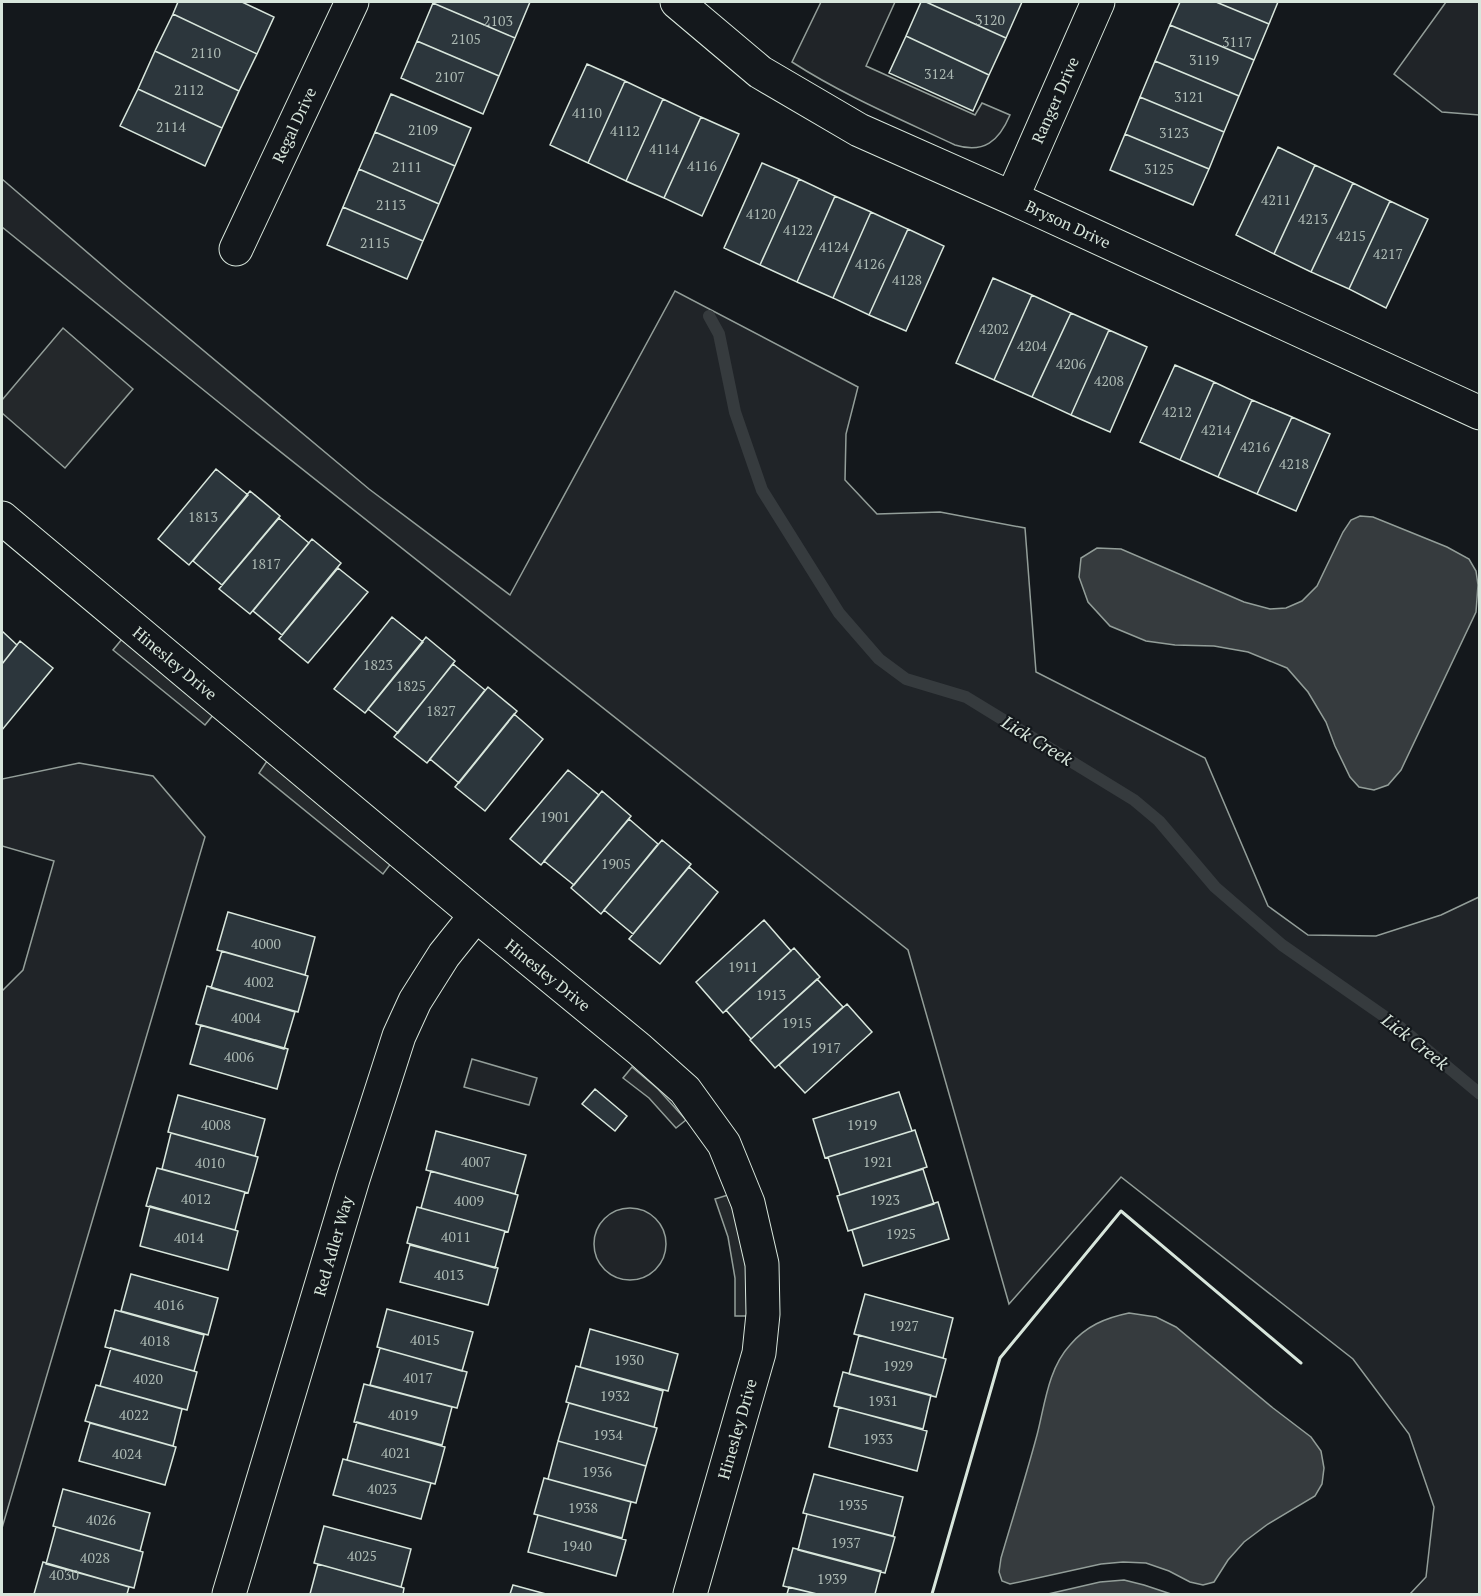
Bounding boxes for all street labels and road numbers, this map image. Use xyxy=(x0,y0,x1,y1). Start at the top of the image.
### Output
street label: Ranger Drive xyxy=(1026,53,1084,147)
street label: Regal Drive xyxy=(267,84,321,166)
street label: Bryson Drive xyxy=(1022,195,1114,253)
street label: Hinesley Drive xyxy=(128,621,222,705)
street label: Hinesley Drive xyxy=(501,934,595,1016)
street label: Red Adler Way xyxy=(308,1192,358,1299)
street label: Hinesley Drive xyxy=(712,1376,762,1482)

